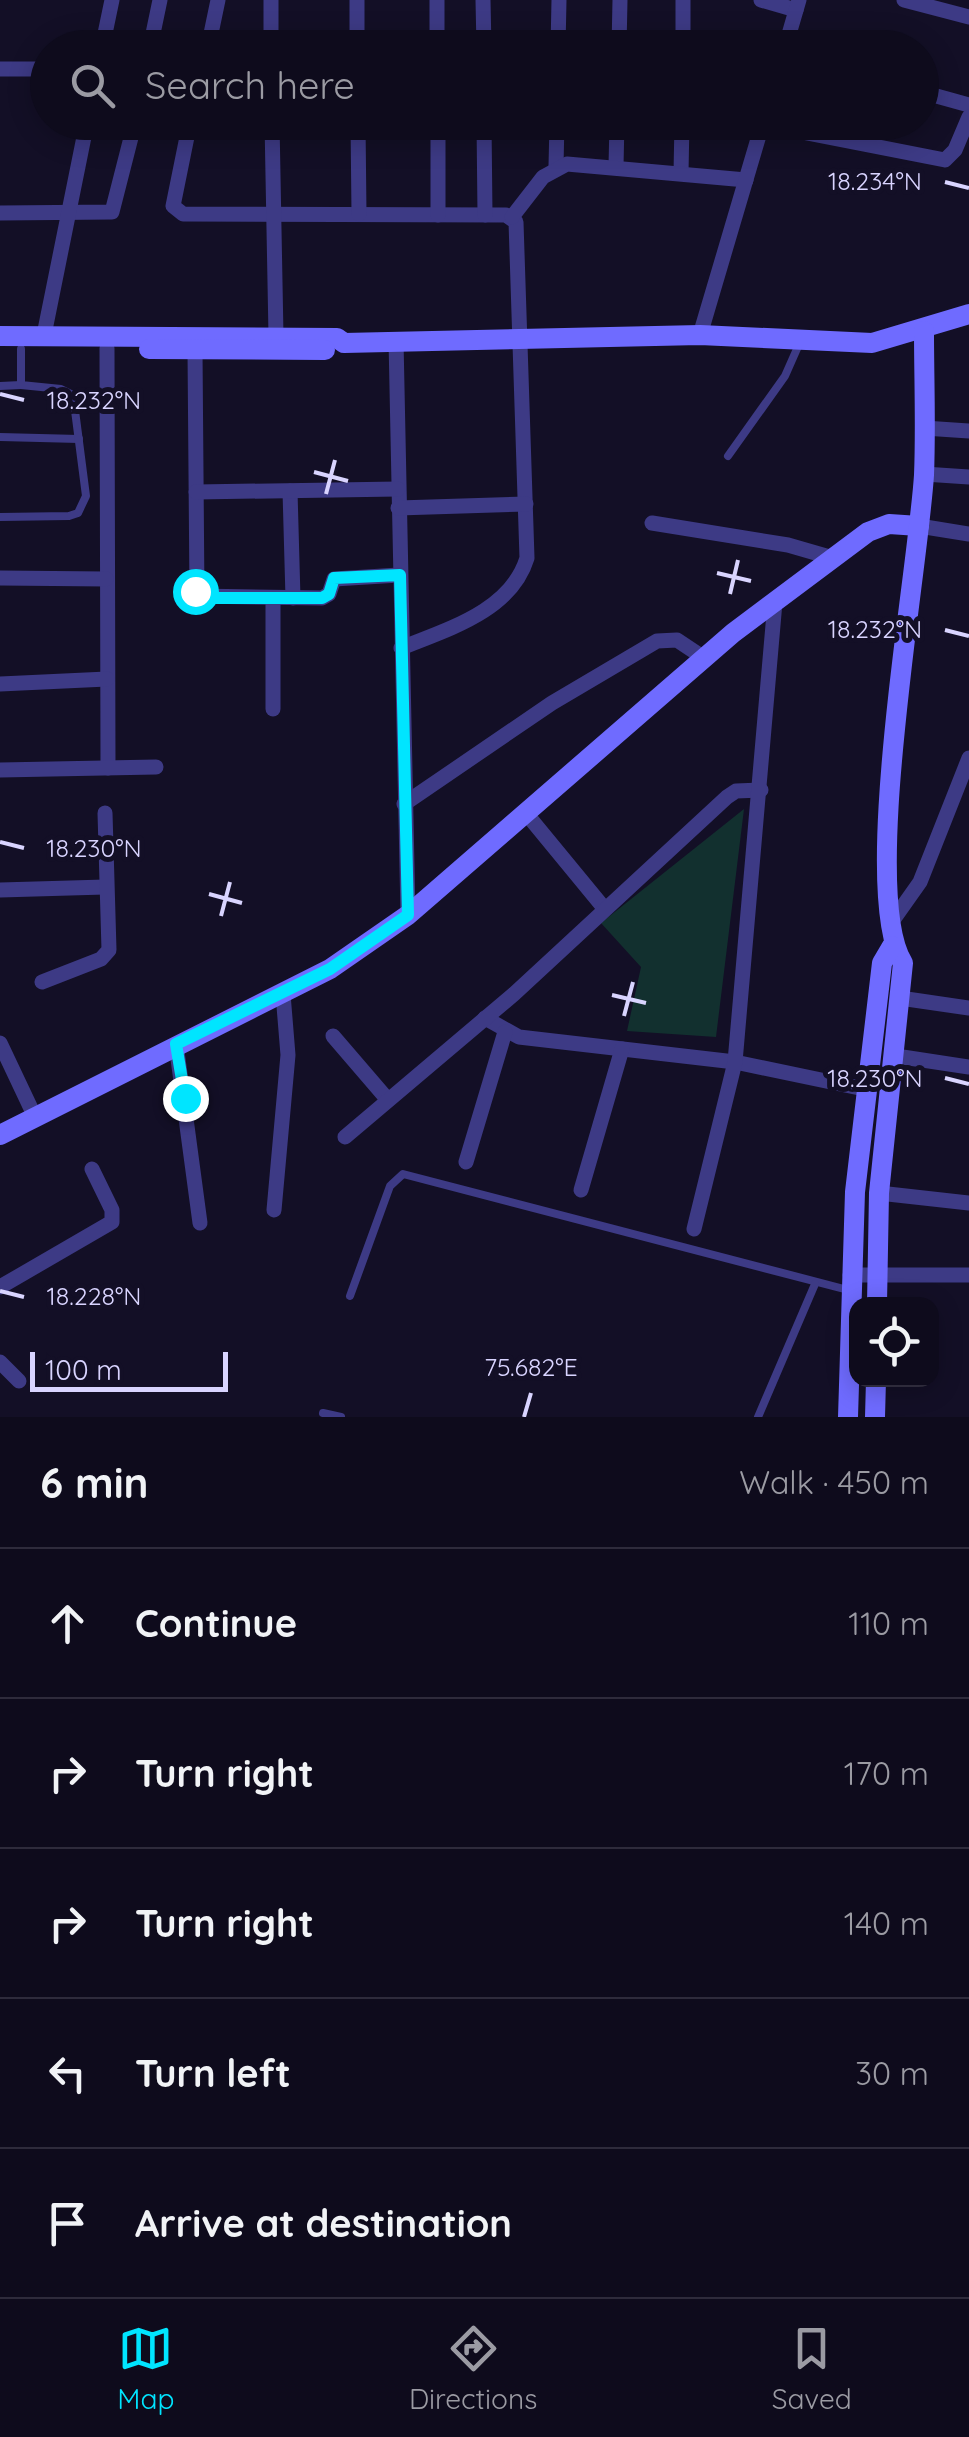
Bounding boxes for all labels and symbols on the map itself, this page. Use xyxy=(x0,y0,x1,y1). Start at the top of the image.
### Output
text: 18.234°N xyxy=(828,165,922,196)
text: 18.232°N xyxy=(47,384,141,415)
route start xyxy=(173,569,219,615)
text: 18.232°N xyxy=(828,613,922,644)
text: 18.230°N xyxy=(46,832,142,863)
text: 18.230°N xyxy=(827,1062,923,1093)
route end xyxy=(163,1076,209,1122)
text: 18.228°N xyxy=(47,1280,141,1311)
scale bar xyxy=(30,1347,228,1392)
text: 75.682°E xyxy=(484,1351,578,1382)

